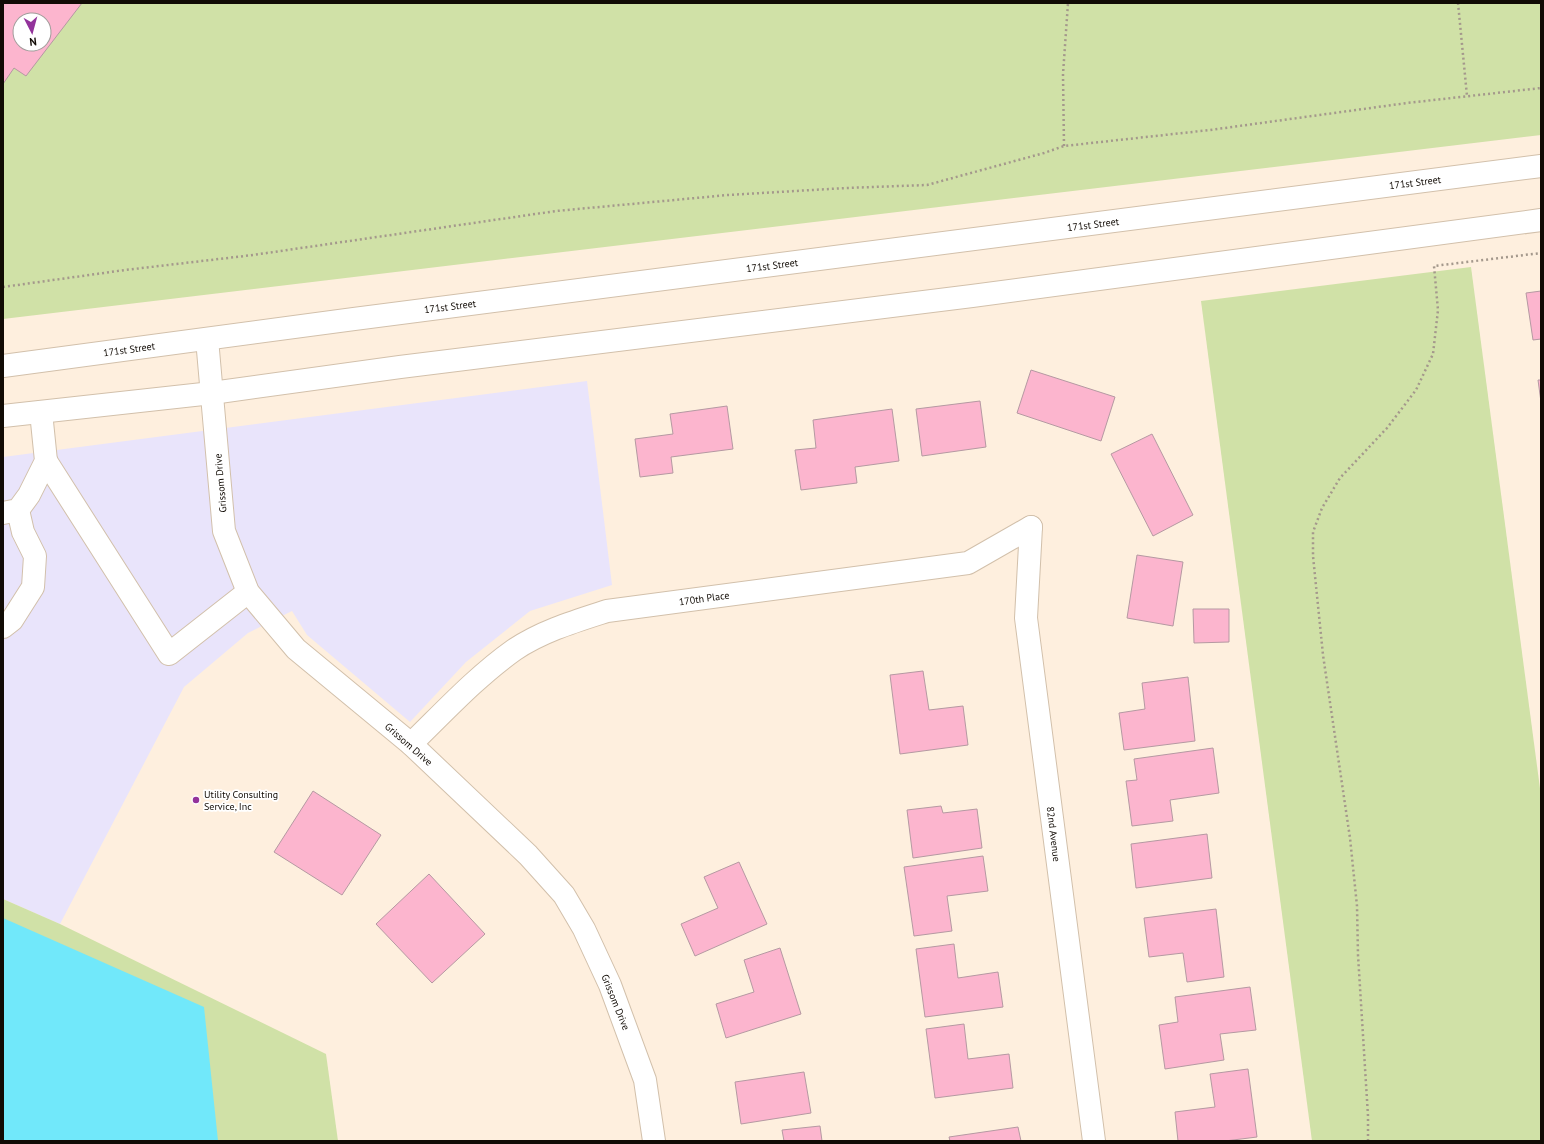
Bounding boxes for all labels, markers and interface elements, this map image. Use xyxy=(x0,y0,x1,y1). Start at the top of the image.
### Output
north arrow xyxy=(12,12,52,52)
text: N xyxy=(29,35,37,49)
street label: 171st Street xyxy=(1388,173,1442,192)
street label: 171st Street xyxy=(1066,215,1120,234)
street label: 171st Street xyxy=(745,256,799,275)
street label: 171st Street xyxy=(423,297,477,316)
street label: 171st Street xyxy=(102,339,156,360)
street label: Grissom Drive xyxy=(211,453,230,513)
street label: 170th Place xyxy=(678,589,730,608)
street label: Grissom Drive xyxy=(382,720,435,769)
place label: Utility Consulting Service, Inc xyxy=(204,788,278,813)
marker: Utility Consulting Service, Inc xyxy=(191,795,201,805)
street label: 82nd Avenue xyxy=(1044,806,1063,862)
street label: Grissom Drive xyxy=(598,972,633,1032)

